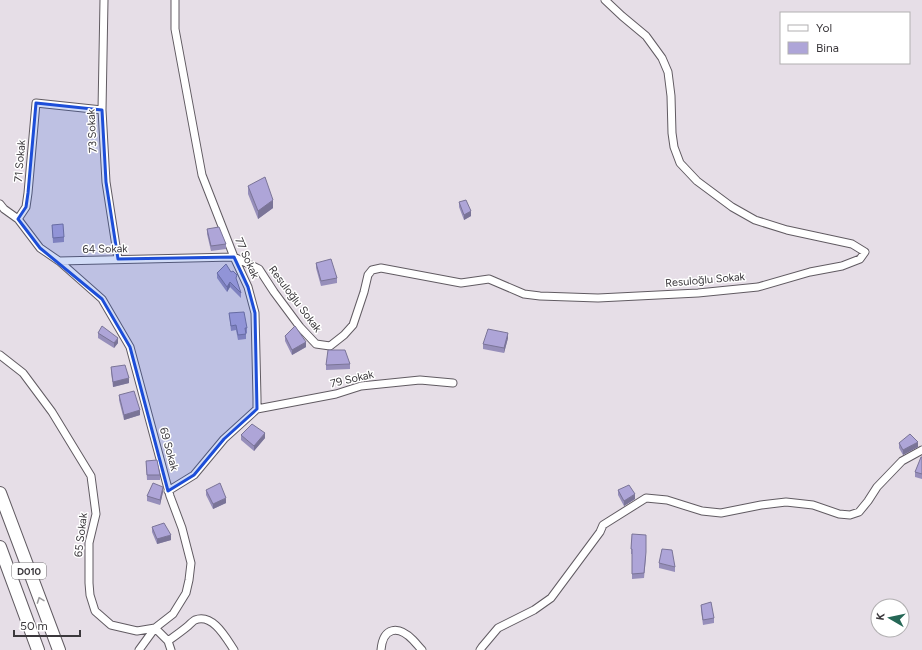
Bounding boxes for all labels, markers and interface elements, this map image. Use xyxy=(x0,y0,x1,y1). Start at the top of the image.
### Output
legend xyxy=(780,12,910,64)
text: Yol xyxy=(816,21,832,35)
text: Bina xyxy=(816,41,839,55)
street label: 73 Sokak xyxy=(84,108,100,153)
street label: 71 Sokak xyxy=(12,139,28,183)
street label: 77 Sokak xyxy=(232,235,262,281)
street label: 64 Sokak xyxy=(82,242,128,256)
street label: Resuloğlu Sokak xyxy=(266,263,325,335)
street label: Resuloğlu Sokak xyxy=(665,270,746,290)
street label: 79 Sokak xyxy=(329,368,376,390)
street label: 69 Sokak xyxy=(157,426,181,473)
street label: 65 Sokak xyxy=(72,511,90,558)
road number: D010 xyxy=(12,563,46,579)
one-way arrow xyxy=(37,597,45,604)
north arrow xyxy=(870,598,910,638)
text: K xyxy=(874,611,888,621)
scale bar xyxy=(14,612,80,638)
text: 50 m xyxy=(20,619,48,633)

